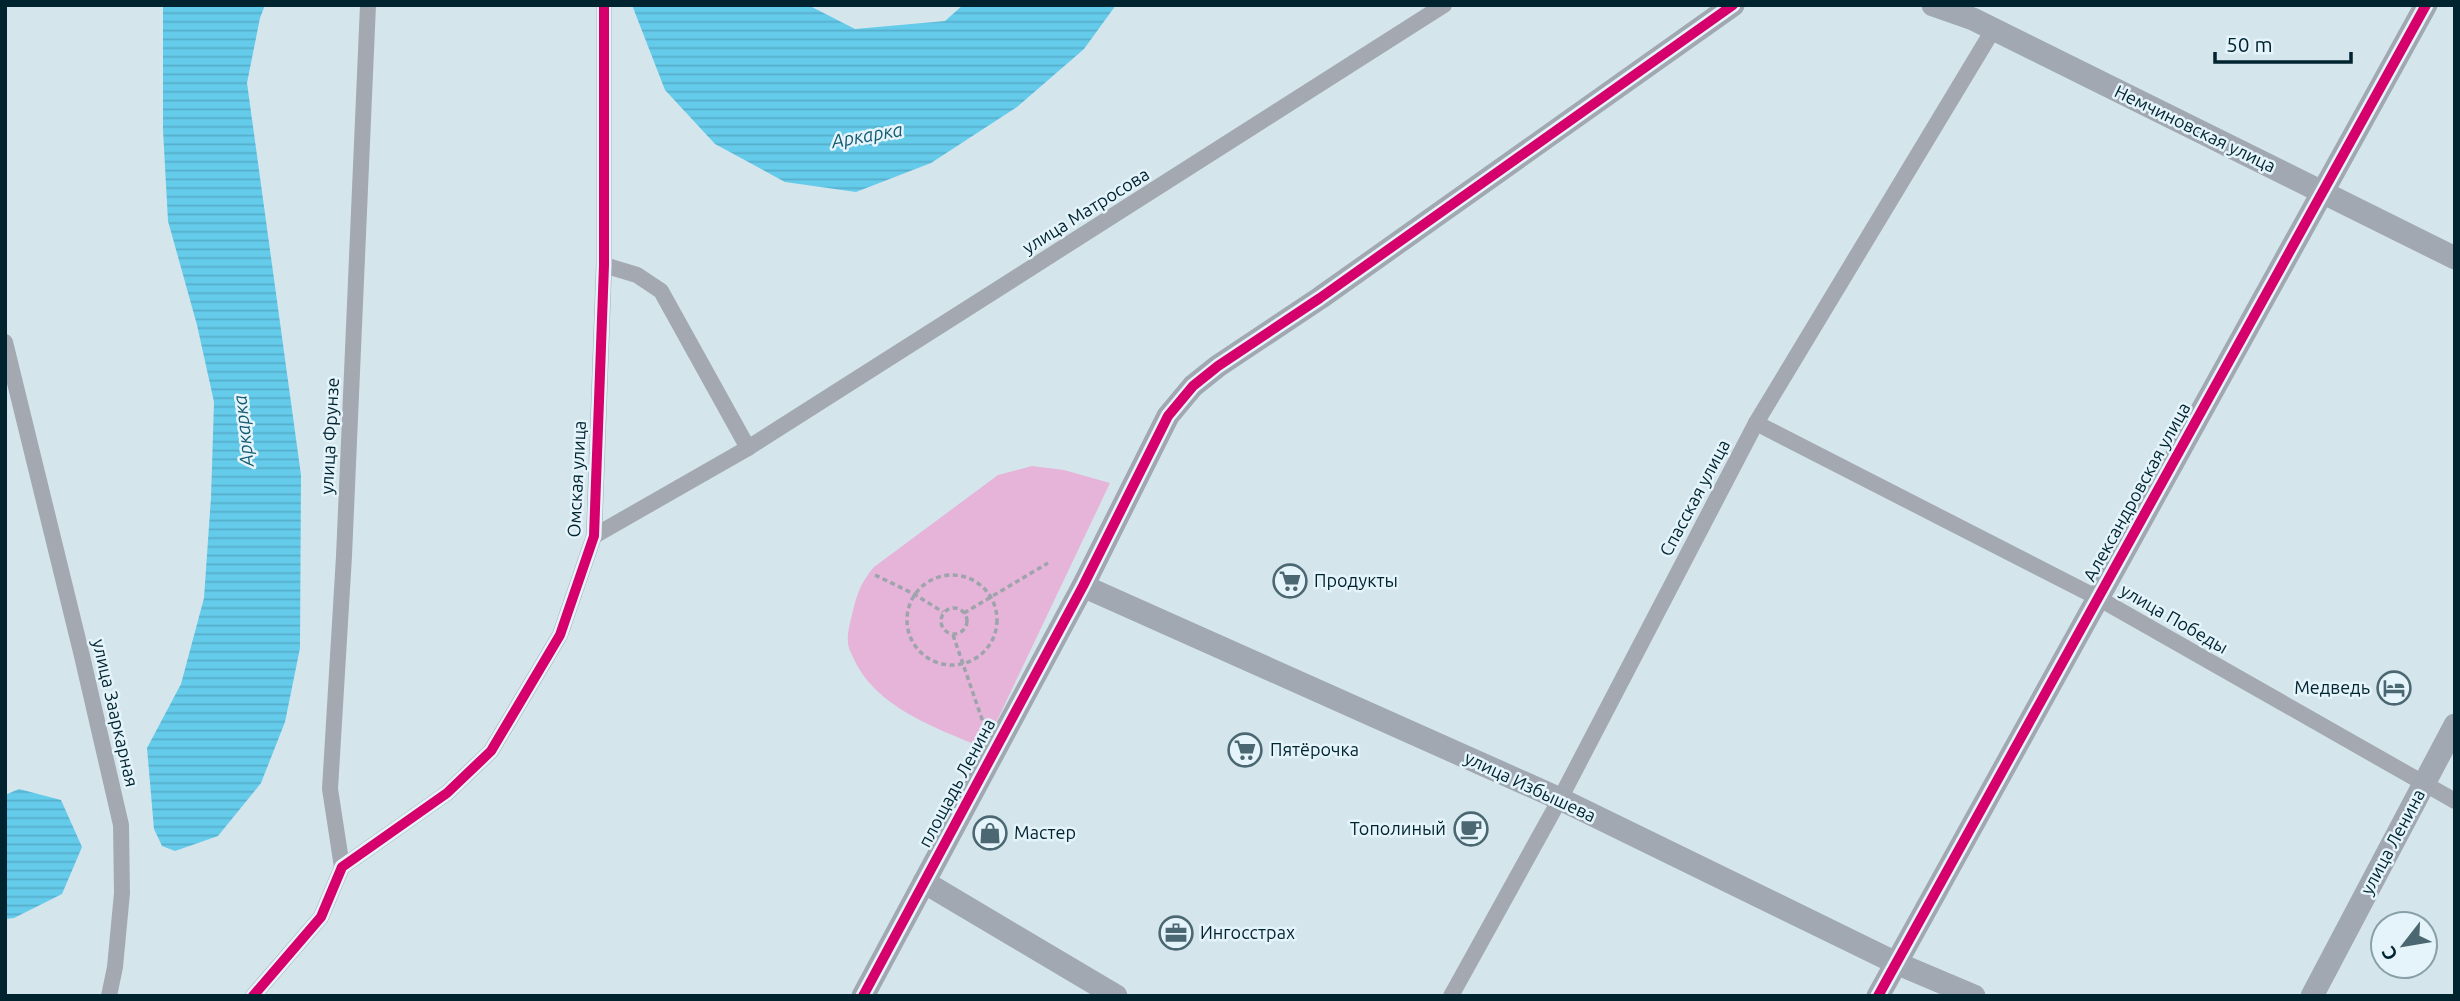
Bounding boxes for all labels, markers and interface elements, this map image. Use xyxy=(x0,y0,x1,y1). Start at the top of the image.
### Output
scale bar xyxy=(2215,21,2352,65)
text: 50 m xyxy=(2226,32,2273,56)
street label: Немчиновская улица xyxy=(2112,80,2279,176)
water label: Аркарка xyxy=(829,118,904,152)
street label: улица Матросова xyxy=(1019,163,1152,257)
street label: улица Фрунзе xyxy=(316,377,342,495)
water label: Аркарка xyxy=(228,394,258,469)
street label: Александровская улица xyxy=(2079,399,2194,584)
street label: Омская улица xyxy=(563,420,589,538)
street label: Спасская улица xyxy=(1655,436,1733,559)
supermarket icon: Продукты xyxy=(1271,562,1309,600)
place label: Продукты xyxy=(1314,570,1398,590)
street label: улица Победы xyxy=(2117,579,2232,657)
street label: улица Зааркарная xyxy=(89,637,143,789)
hotel icon: Медведь xyxy=(2375,669,2413,707)
place label: Медведь xyxy=(2294,677,2370,697)
street label: площадь Ленина xyxy=(914,715,998,850)
supermarket icon: Пятёрочка xyxy=(1226,731,1264,769)
place label: Пятёрочка xyxy=(1270,739,1359,759)
street label: улица Избышева xyxy=(1462,747,1599,825)
street label: улица Ленина xyxy=(2356,785,2428,898)
cafe icon: Тополиный xyxy=(1452,810,1490,848)
shop icon: Мастер xyxy=(971,814,1009,852)
place label: Тополиный xyxy=(1350,818,1446,838)
place label: Мастер xyxy=(1014,822,1076,842)
north arrow xyxy=(2369,910,2439,980)
office icon: Ингосстрах xyxy=(1157,914,1195,952)
place label: Ингосстрах xyxy=(1200,922,1295,942)
text: С xyxy=(2377,943,2402,965)

